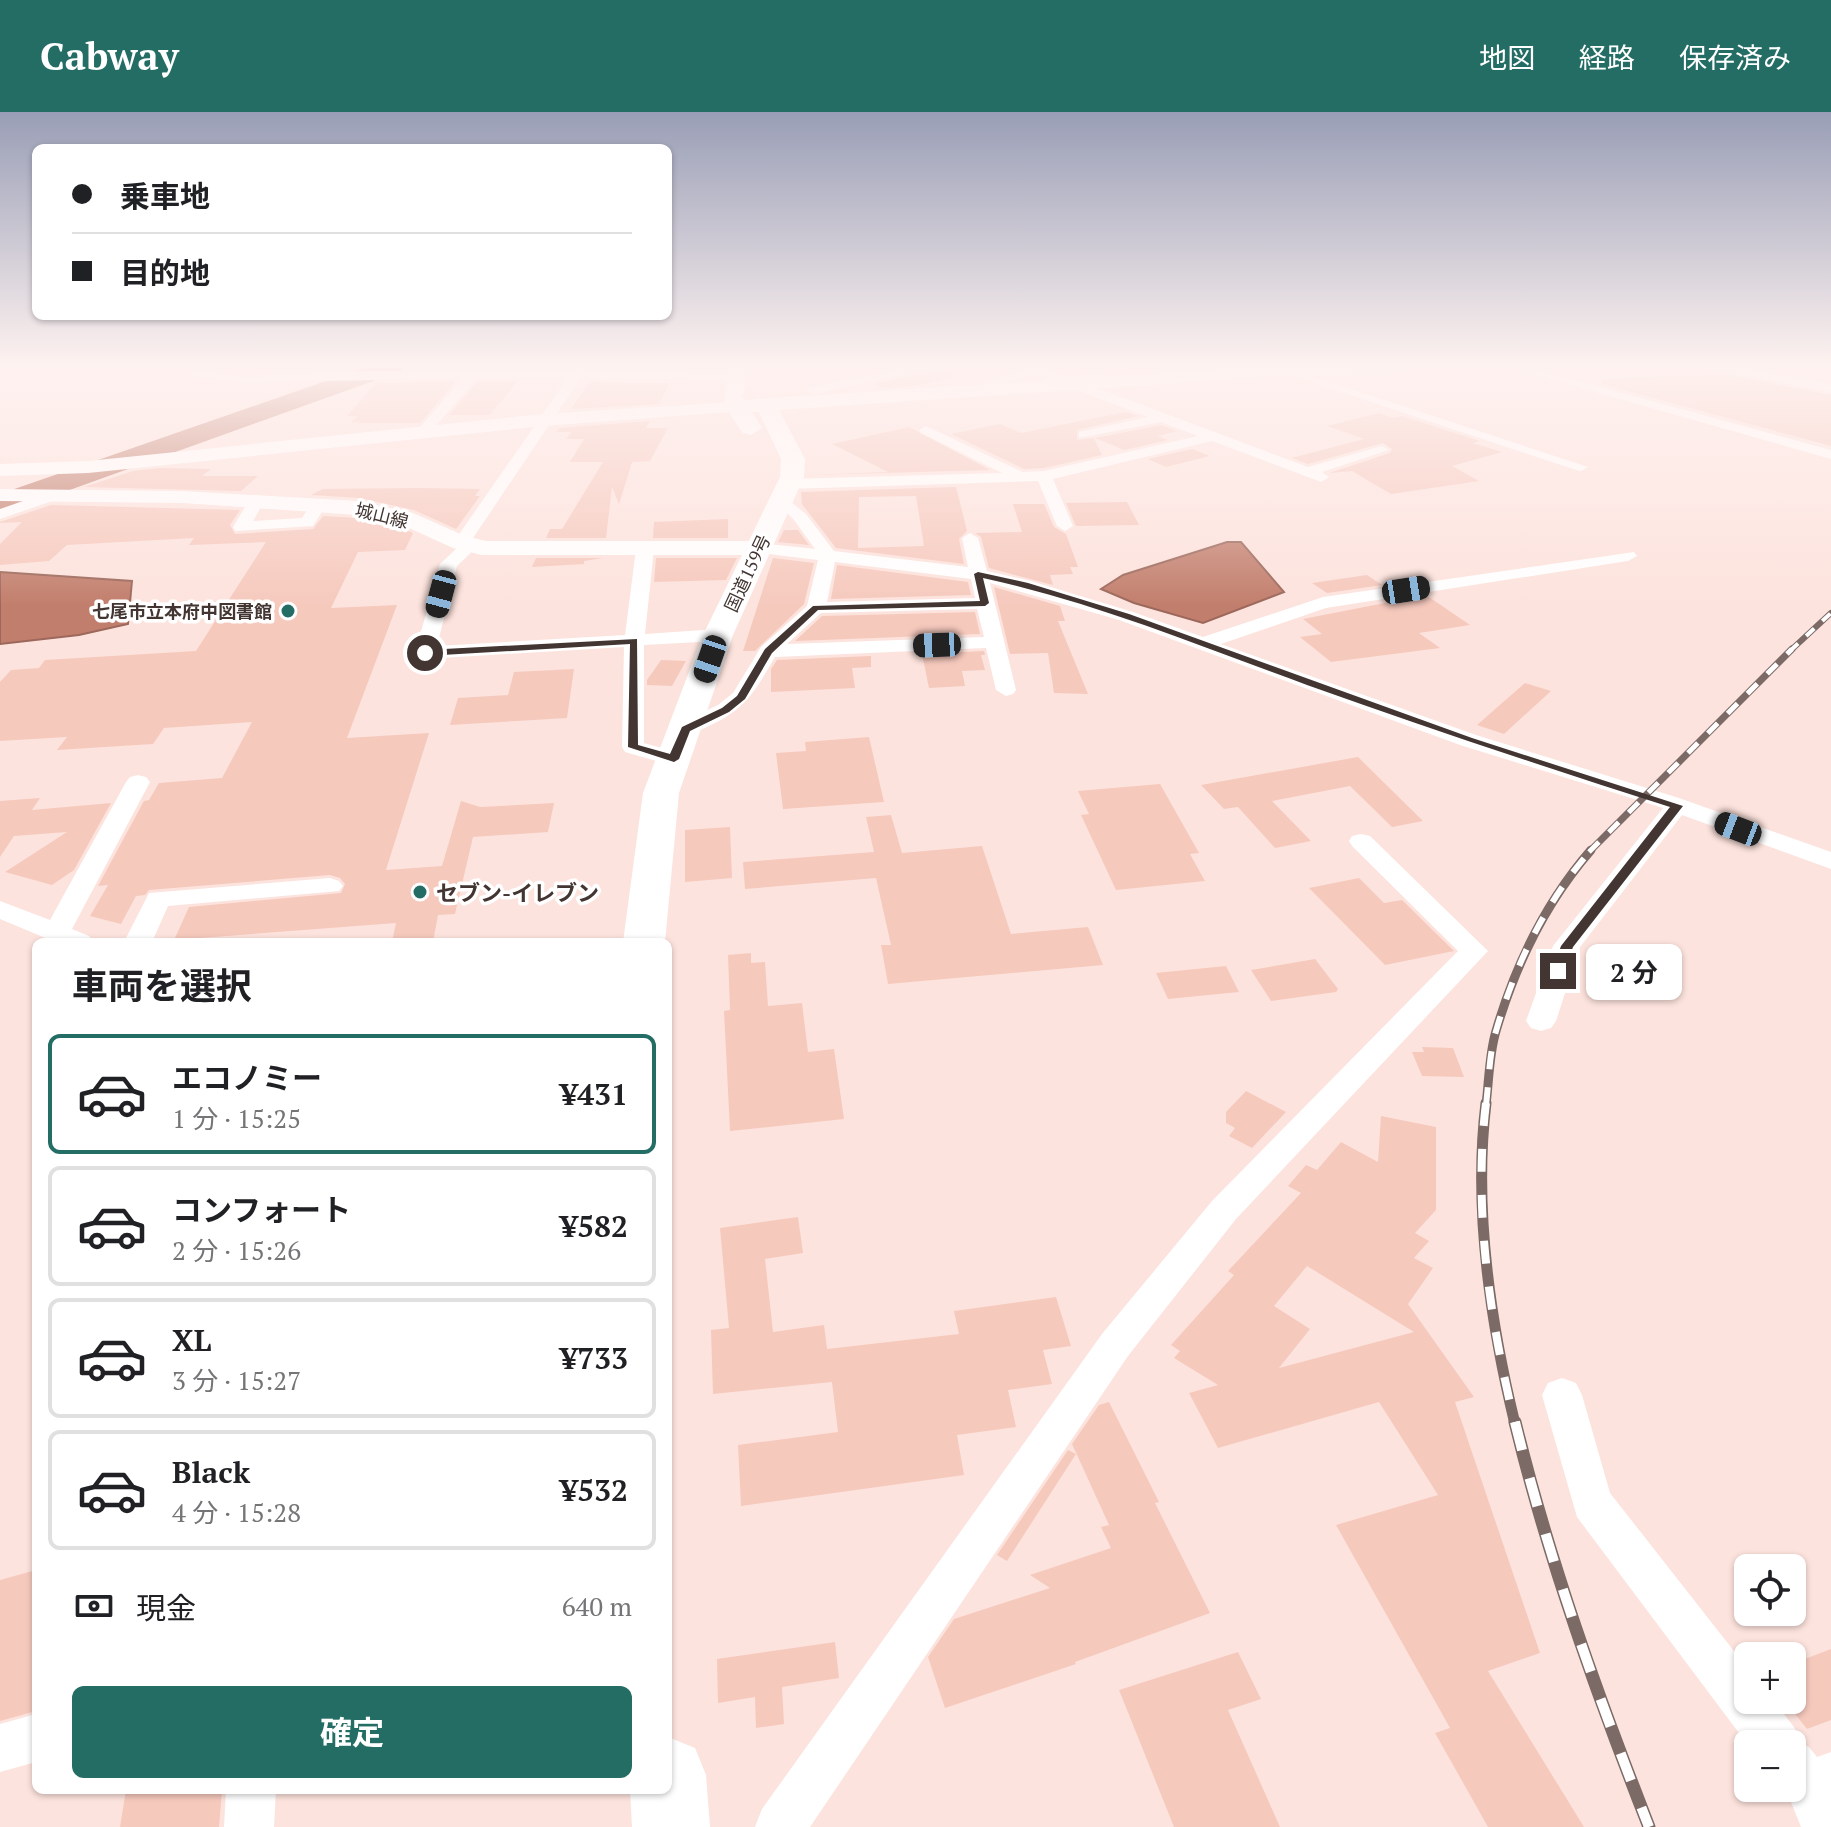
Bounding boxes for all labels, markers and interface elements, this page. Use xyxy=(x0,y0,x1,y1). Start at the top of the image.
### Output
text: Cabway xyxy=(40,31,179,81)
text: 地図 xyxy=(1479,39,1535,76)
text: 経路 xyxy=(1579,39,1635,76)
text: 保存済み xyxy=(1679,39,1791,76)
text: 乗車地 xyxy=(120,176,210,216)
text: 目的地 xyxy=(120,253,210,293)
street label: 城山線 xyxy=(353,497,411,533)
street label: 国道159号 xyxy=(719,530,775,616)
car xyxy=(423,568,459,620)
car xyxy=(1380,574,1432,606)
place label: 七尾市立本府中図書館 xyxy=(92,599,272,623)
marker: 七尾市立本府中図書館 xyxy=(279,602,297,620)
car xyxy=(691,632,729,686)
car xyxy=(913,632,961,658)
route start xyxy=(407,635,443,671)
car xyxy=(1711,809,1765,849)
place label: セブン-イレブン xyxy=(436,878,599,907)
marker: セブン-イレブン xyxy=(411,883,429,901)
callout: 2 分 xyxy=(1586,943,1682,999)
route end xyxy=(1540,953,1576,989)
text: 2 分 xyxy=(1610,955,1658,989)
text: 車両を選択 xyxy=(72,962,252,1009)
icon: car xyxy=(76,1058,148,1130)
text: エコノミー xyxy=(172,1058,322,1098)
text: ¥431 xyxy=(560,1074,628,1114)
text: 1 分 · 15:25 xyxy=(172,1101,301,1135)
icon: car xyxy=(76,1190,148,1262)
text: コンフォート xyxy=(172,1190,351,1230)
text: ¥582 xyxy=(560,1206,628,1246)
text: 2 分 · 15:26 xyxy=(172,1233,301,1267)
text: XL xyxy=(172,1320,211,1360)
icon: car xyxy=(76,1322,148,1394)
text: ¥733 xyxy=(560,1338,628,1378)
text: 3 分 · 15:27 xyxy=(172,1363,301,1397)
text: Black xyxy=(172,1452,250,1492)
icon: car xyxy=(76,1454,148,1526)
text: ¥532 xyxy=(560,1470,628,1510)
text: 4 分 · 15:28 xyxy=(172,1495,301,1529)
map controls xyxy=(1734,1554,1806,1802)
button: locate xyxy=(1734,1554,1806,1626)
icon: cash xyxy=(72,1584,116,1628)
text: 現金 xyxy=(136,1588,196,1628)
text: 640 m xyxy=(562,1589,632,1623)
button: + xyxy=(1734,1642,1806,1714)
button: 確定 xyxy=(72,1686,632,1778)
button: − xyxy=(1734,1730,1806,1802)

